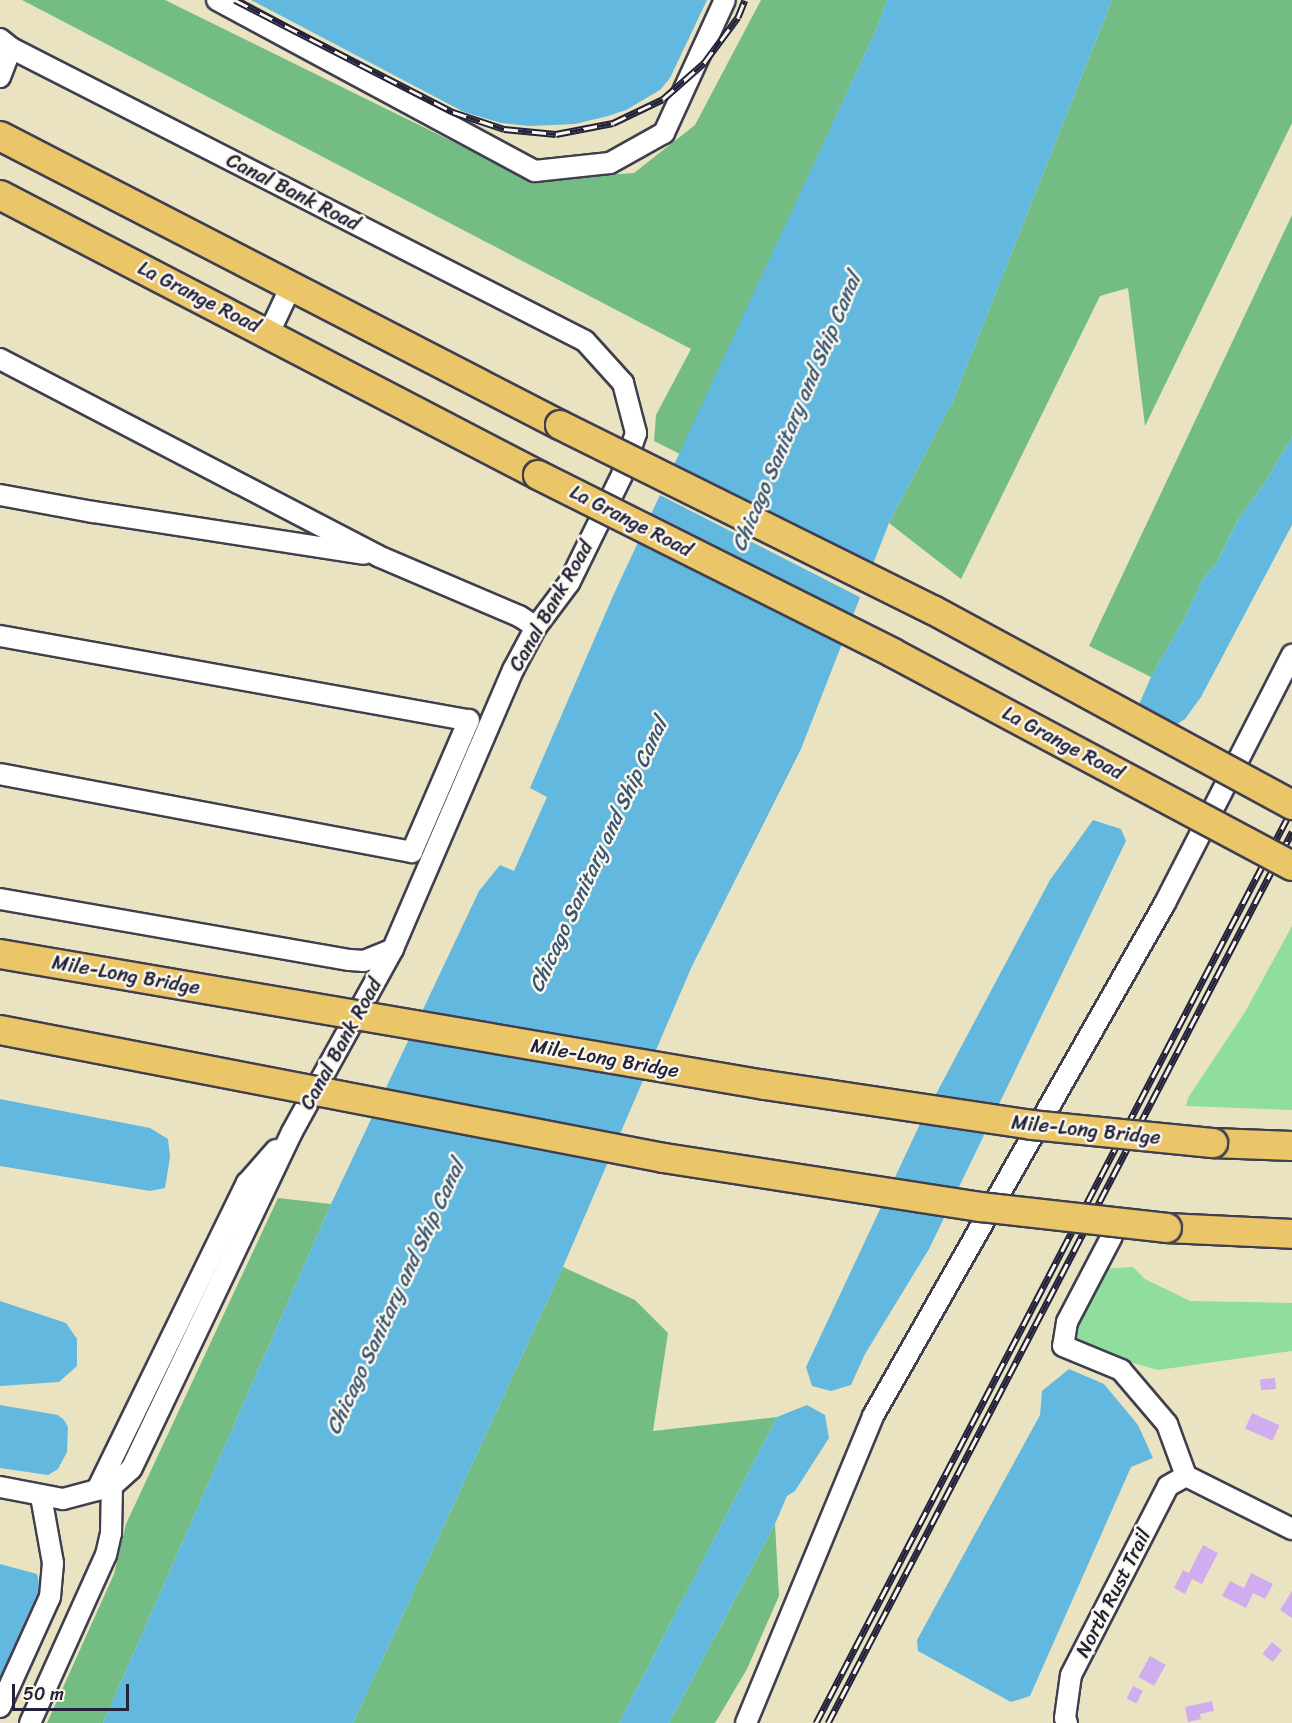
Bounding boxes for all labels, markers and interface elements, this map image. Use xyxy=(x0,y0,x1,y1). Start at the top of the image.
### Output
street label: Canal Bank Road xyxy=(222,148,364,236)
street label: La Grange Road xyxy=(134,256,264,338)
water label: Chicago Sanitary and Ship Canal xyxy=(726,269,866,555)
street label: La Grange Road xyxy=(566,480,696,562)
street label: Canal Bank Road xyxy=(504,537,598,675)
street label: La Grange Road xyxy=(998,701,1128,785)
water label: Chicago Sanitary and Ship Canal xyxy=(523,714,673,996)
street label: Mile-Long Bridge xyxy=(50,950,202,1000)
street label: Canal Bank Road xyxy=(295,974,387,1114)
street label: Mile-Long Bridge xyxy=(529,1033,681,1083)
street label: Mile-Long Bridge xyxy=(1010,1110,1162,1150)
water label: Chicago Sanitary and Ship Canal xyxy=(320,1156,470,1438)
street label: North Rust Trail xyxy=(1070,1525,1156,1661)
scale bar xyxy=(15,1672,132,1710)
text: 50 m xyxy=(23,1678,64,1710)

